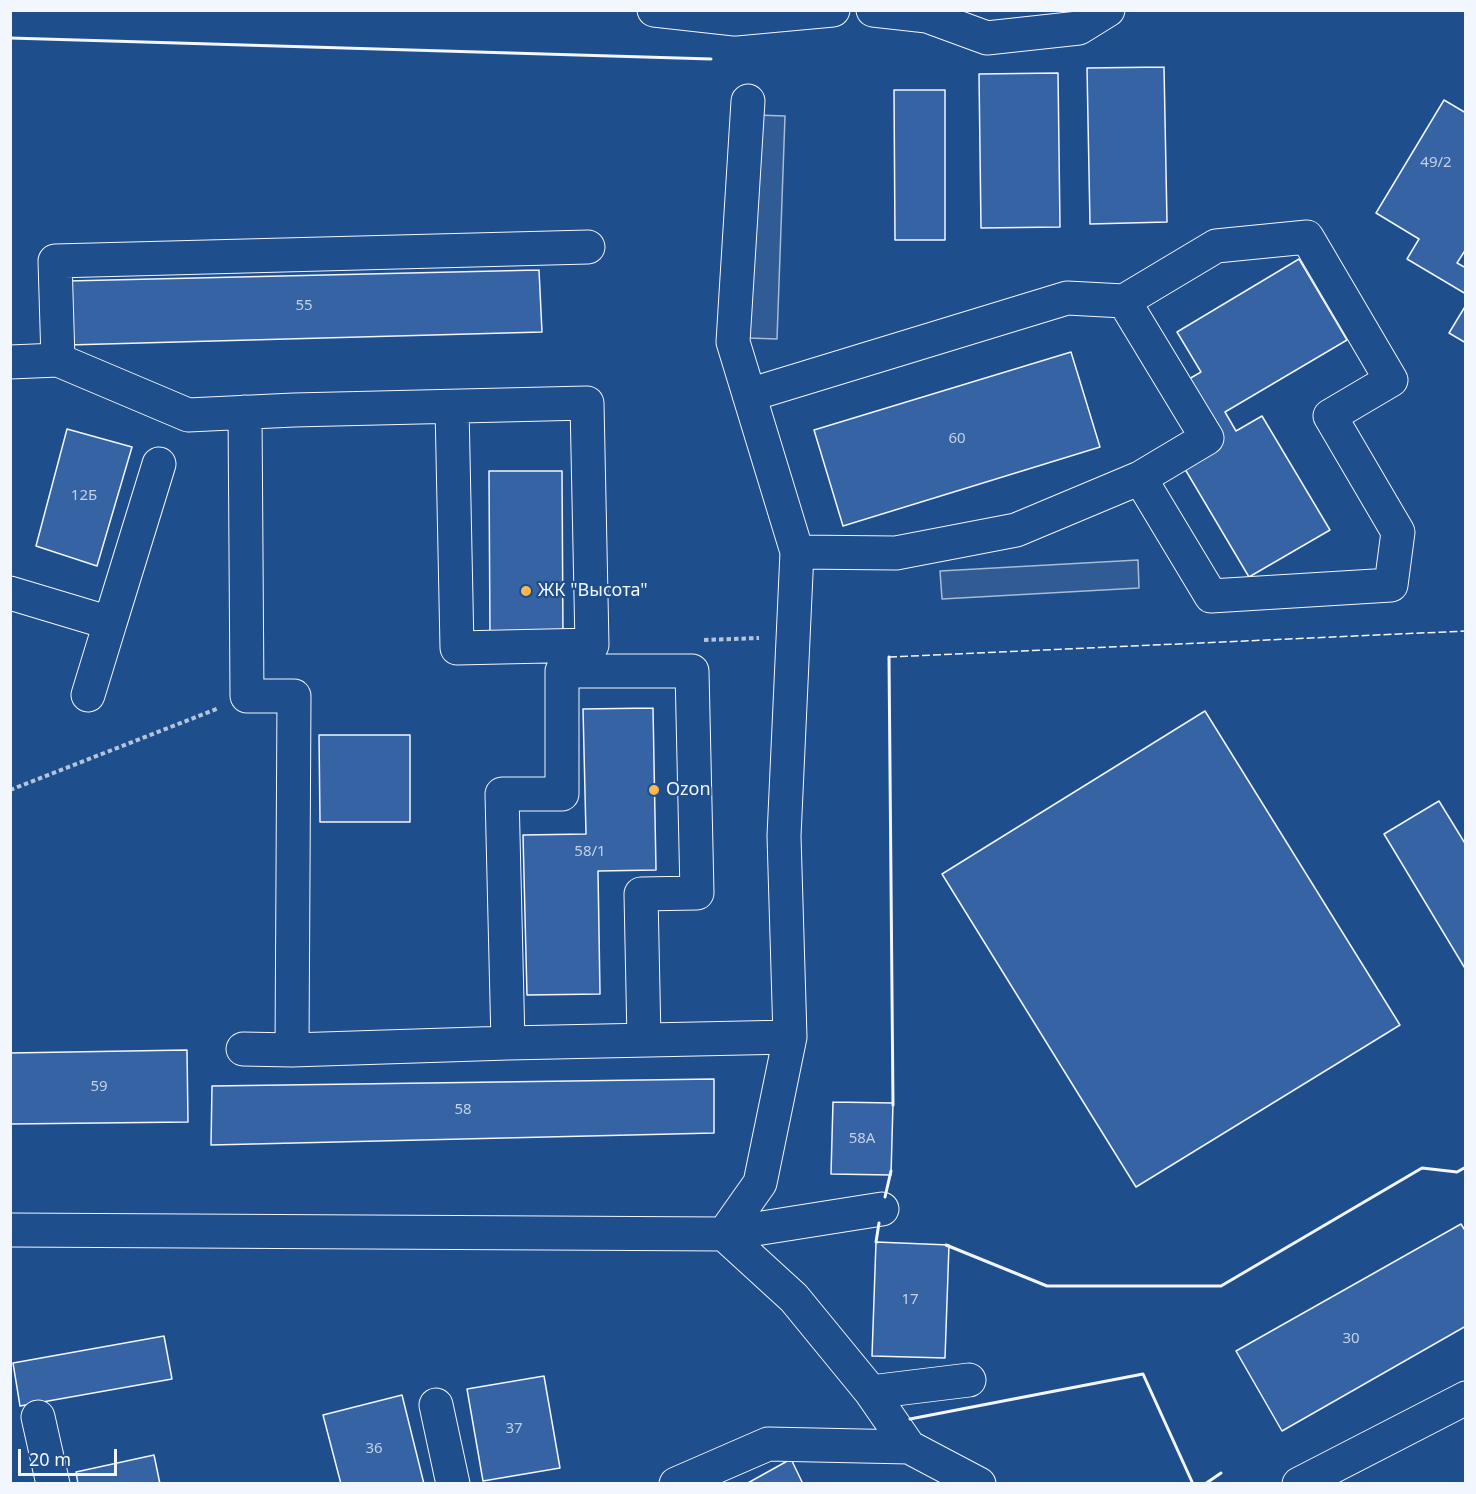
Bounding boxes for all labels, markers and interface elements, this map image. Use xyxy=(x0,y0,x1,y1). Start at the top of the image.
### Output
house number: 49/2 xyxy=(1420,154,1452,172)
house number: 55 xyxy=(295,297,313,315)
house number: 60 xyxy=(948,430,966,448)
house number: 12Б xyxy=(71,487,97,505)
place label: ЖК "Высота" xyxy=(538,580,648,602)
marker: ЖК "Высота" xyxy=(519,584,533,598)
place label: Ozon xyxy=(666,779,711,801)
marker: Ozon xyxy=(647,783,661,797)
house number: 58/1 xyxy=(574,843,606,861)
house number: 59 xyxy=(90,1078,108,1096)
house number: 58 xyxy=(454,1101,472,1119)
house number: 58А xyxy=(849,1130,875,1148)
house number: 17 xyxy=(901,1291,919,1309)
house number: 30 xyxy=(1342,1330,1360,1348)
house number: 37 xyxy=(505,1420,523,1438)
scale bar xyxy=(21,1437,120,1475)
house number: 36 xyxy=(365,1440,383,1458)
text: 20 m xyxy=(29,1447,71,1471)

